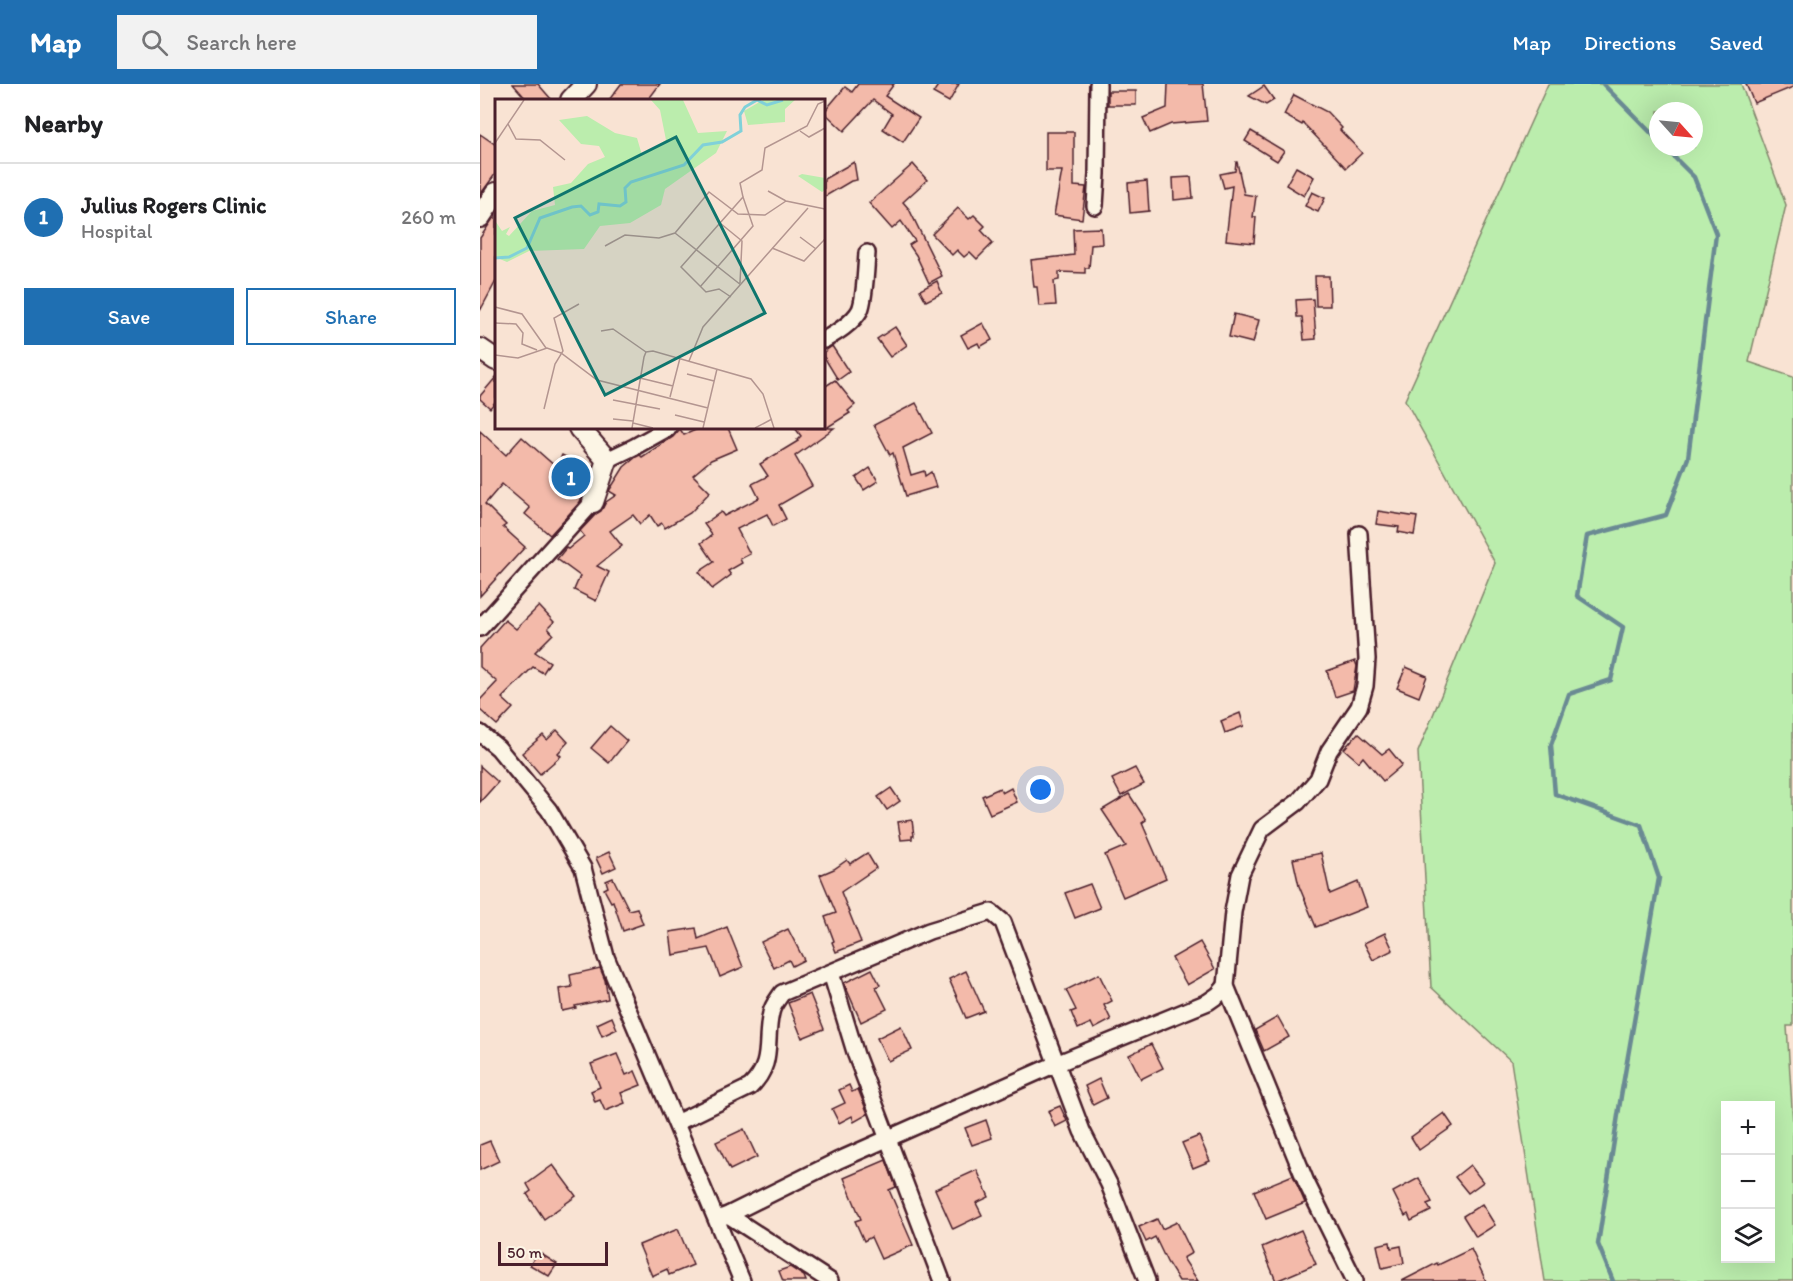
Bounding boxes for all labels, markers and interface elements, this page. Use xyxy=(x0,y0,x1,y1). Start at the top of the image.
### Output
search box xyxy=(117,15,537,69)
text: Map xyxy=(30,25,81,59)
icon: search xyxy=(138,26,171,59)
text: Search here xyxy=(186,29,297,56)
text: Map xyxy=(1513,30,1551,55)
text: Directions xyxy=(1584,30,1676,55)
text: Saved xyxy=(1709,30,1763,55)
inset map xyxy=(495,99,825,429)
north arrow xyxy=(1649,102,1703,156)
text: Nearby xyxy=(24,107,103,139)
text: Julius Rogers Clinic xyxy=(81,192,266,219)
text: 1 xyxy=(39,205,48,229)
text: 260 m xyxy=(401,205,456,229)
text: Hospital xyxy=(81,219,153,243)
button: Save xyxy=(24,288,234,345)
button: Share xyxy=(246,288,456,345)
pin: 1 xyxy=(552,454,590,500)
your location xyxy=(1026,775,1055,804)
map controls xyxy=(1721,1101,1775,1263)
button: + xyxy=(1721,1101,1775,1155)
button: − xyxy=(1721,1155,1775,1209)
button: layers xyxy=(1721,1209,1775,1263)
scale bar xyxy=(498,1239,608,1266)
text: 50 m xyxy=(507,1243,542,1262)

